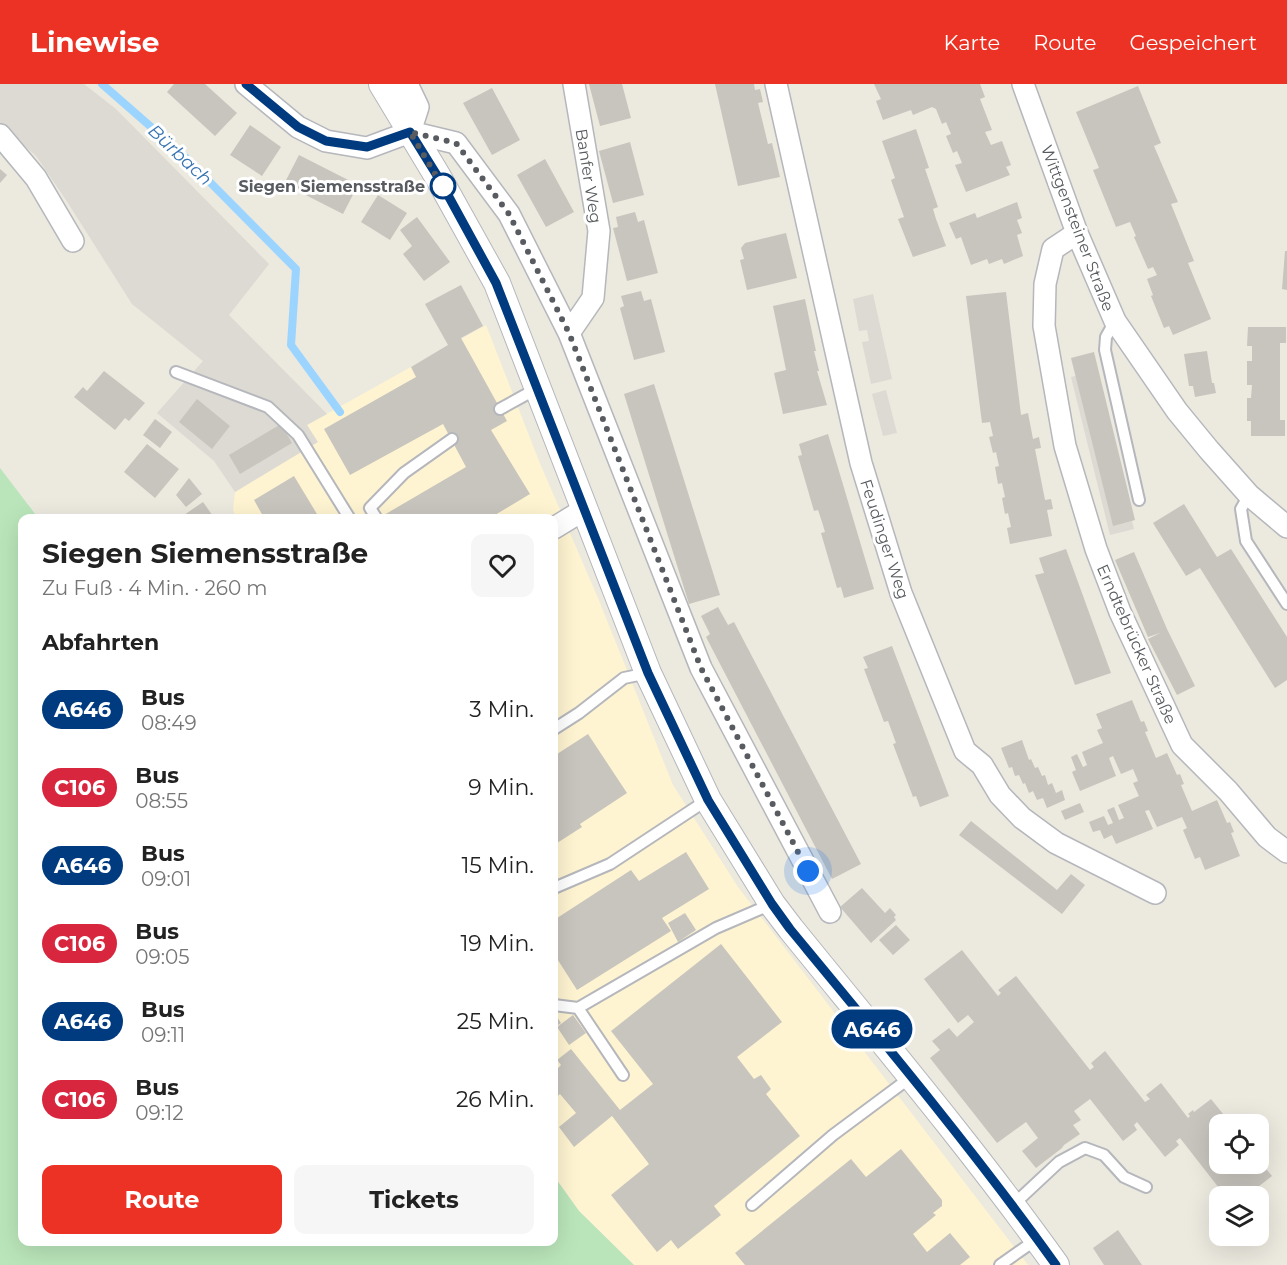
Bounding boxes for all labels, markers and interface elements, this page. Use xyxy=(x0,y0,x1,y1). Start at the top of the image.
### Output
text: Linewise xyxy=(30,25,159,59)
text: Karte xyxy=(944,30,1000,55)
text: Route xyxy=(1033,30,1096,55)
text: Gespeichert xyxy=(1129,30,1257,55)
water label: Bürbach xyxy=(143,120,217,190)
street label: Banfer Weg xyxy=(572,127,605,225)
street label: Wittgensteiner Straße xyxy=(1037,142,1118,314)
marker: Siegen Siemensstraße xyxy=(430,173,456,199)
place label: Siegen Siemensstraße xyxy=(239,177,425,196)
street label: Feudinger Weg xyxy=(856,477,913,602)
button: heart xyxy=(471,534,534,597)
text: Siegen Siemensstraße xyxy=(42,536,368,570)
street label: Erndtebrücker Straße xyxy=(1093,561,1180,727)
text: Zu Fuß · 4 Min. · 260 m xyxy=(42,576,268,600)
text: Abfahrten xyxy=(42,629,159,656)
text: Bus xyxy=(141,684,185,711)
text: 3 Min. xyxy=(469,696,534,723)
text: A646 xyxy=(54,697,111,722)
text: 08:49 xyxy=(141,711,197,735)
text: Bus xyxy=(135,762,179,789)
text: 9 Min. xyxy=(468,774,534,801)
text: C106 xyxy=(54,775,105,800)
text: 08:55 xyxy=(135,789,188,813)
text: Bus xyxy=(141,840,185,867)
text: 15 Min. xyxy=(461,852,534,879)
text: A646 xyxy=(54,853,111,878)
your location xyxy=(793,856,823,886)
text: 09:01 xyxy=(141,867,191,891)
text: Bus xyxy=(135,918,179,945)
text: 19 Min. xyxy=(460,930,534,957)
text: C106 xyxy=(54,931,105,956)
text: 09:05 xyxy=(135,945,190,969)
text: Bus xyxy=(141,996,185,1023)
text: 25 Min. xyxy=(457,1008,534,1035)
text: A646 xyxy=(54,1009,111,1034)
line badge: A646 xyxy=(830,1010,914,1048)
text: A646 xyxy=(843,1017,901,1042)
text: 09:11 xyxy=(141,1023,185,1047)
text: Bus xyxy=(135,1074,179,1101)
text: 26 Min. xyxy=(456,1086,534,1113)
text: C106 xyxy=(54,1087,105,1112)
text: 09:12 xyxy=(135,1101,184,1125)
map controls xyxy=(1209,1114,1269,1246)
button: locate xyxy=(1209,1114,1269,1174)
button: Route xyxy=(42,1165,282,1234)
button: Tickets xyxy=(294,1165,534,1234)
button: layers xyxy=(1209,1186,1269,1246)

